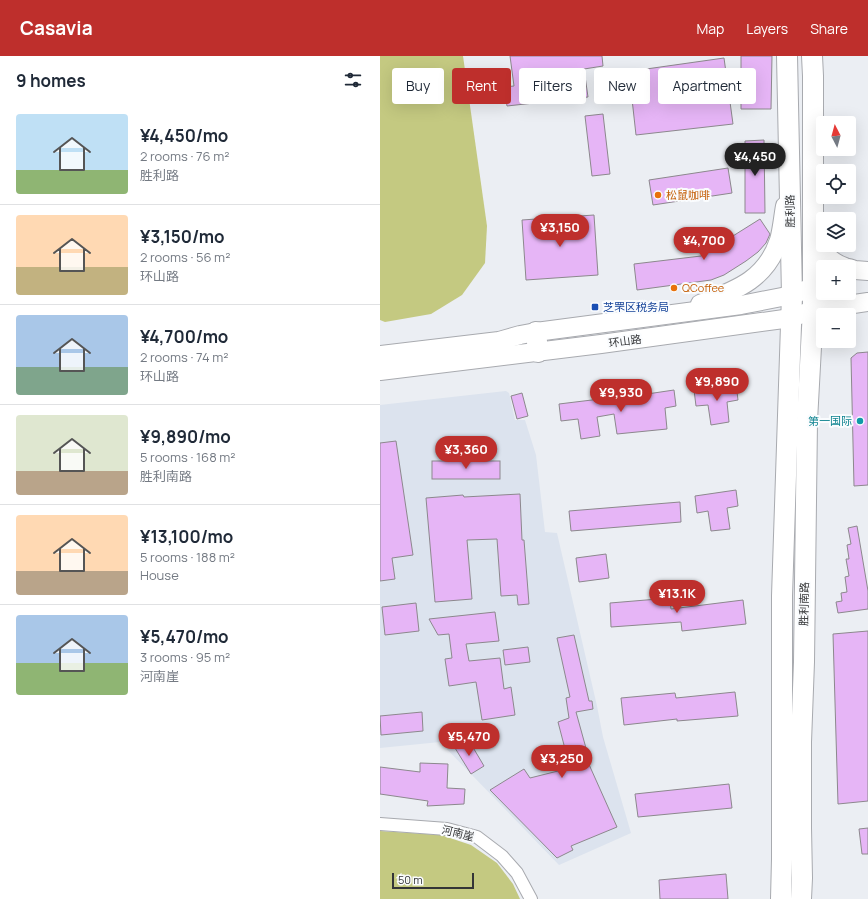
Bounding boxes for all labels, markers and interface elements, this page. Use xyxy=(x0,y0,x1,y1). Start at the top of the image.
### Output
text: Casavia xyxy=(20,15,93,41)
text: Map xyxy=(696,19,724,38)
text: Layers xyxy=(746,19,788,38)
text: Share xyxy=(810,19,848,38)
chip: Buy xyxy=(392,68,444,104)
chip: Rent xyxy=(452,68,511,104)
chip: Filters xyxy=(519,68,586,104)
chip: New xyxy=(594,68,650,104)
chip: Apartment xyxy=(658,68,756,104)
text: 9 homes xyxy=(16,69,86,92)
icon: filters xyxy=(342,69,364,91)
north arrow xyxy=(816,116,856,156)
map controls xyxy=(816,116,856,348)
text: ¥4,450/mo xyxy=(140,124,228,147)
icon: home xyxy=(48,130,96,178)
pin: ¥4,450 xyxy=(722,143,788,177)
text: 2 rooms · 76 m² xyxy=(140,147,229,165)
text: ¥4,450 xyxy=(734,147,776,165)
button: locate xyxy=(816,164,856,204)
text: 胜利路 xyxy=(140,166,179,184)
place label: 松鼠咖啡 xyxy=(666,187,710,202)
marker: 松鼠咖啡 xyxy=(653,190,663,200)
street label: 胜利路 xyxy=(782,194,797,228)
button: layers xyxy=(816,212,856,252)
pin: ¥3,150 xyxy=(527,214,593,248)
text: ¥3,150 xyxy=(540,218,580,236)
text: ¥3,150/mo xyxy=(140,225,225,248)
pin: ¥4,700 xyxy=(671,227,737,261)
icon: home xyxy=(48,231,96,279)
text: ¥4,700 xyxy=(683,231,725,249)
text: 2 rooms · 56 m² xyxy=(140,248,230,266)
button: + xyxy=(816,260,856,300)
text: 环山路 xyxy=(140,267,179,285)
place label: QCoffee xyxy=(682,280,725,295)
marker: QCoffee xyxy=(669,283,679,293)
place label: 芝罘区税务局 xyxy=(603,299,669,314)
marker: 芝罘区税务局 xyxy=(590,302,600,312)
button: − xyxy=(816,308,856,348)
text: ¥4,700/mo xyxy=(140,325,228,348)
icon: home xyxy=(48,331,96,379)
street label: 环山路 xyxy=(608,331,642,350)
text: 2 rooms · 74 m² xyxy=(140,348,228,366)
text: 环山路 xyxy=(140,367,179,385)
pin: ¥9,890 xyxy=(684,368,750,402)
text: ¥9,890 xyxy=(695,372,739,390)
pin: ¥9,930 xyxy=(588,379,654,413)
text: ¥9,930 xyxy=(599,383,643,401)
place label: 第一国际 xyxy=(808,413,852,428)
marker: 第一国际 xyxy=(855,416,865,426)
text: ¥9,890/mo xyxy=(140,425,231,448)
icon: home xyxy=(48,431,96,479)
pin: ¥3,360 xyxy=(433,436,499,470)
text: ¥3,360 xyxy=(444,440,488,458)
text: 5 rooms · 168 m² xyxy=(140,448,236,466)
text: 胜利南路 xyxy=(140,467,192,485)
text: ¥13,100/mo xyxy=(140,525,233,548)
icon: home xyxy=(48,531,96,579)
text: 5 rooms · 188 m² xyxy=(140,548,235,566)
text: House xyxy=(140,566,179,584)
pin: ¥13.1K xyxy=(644,580,710,614)
street label: 胜利南路 xyxy=(796,582,811,626)
text: ¥13.1K xyxy=(658,584,696,602)
text: ¥5,470/mo xyxy=(140,625,229,648)
icon: home xyxy=(48,631,96,679)
text: 3 rooms · 95 m² xyxy=(140,648,230,666)
text: 河南崖 xyxy=(140,667,179,685)
pin: ¥5,470 xyxy=(436,723,502,757)
text: ¥5,470 xyxy=(448,727,490,745)
pin: ¥3,250 xyxy=(529,745,595,779)
text: ¥3,250 xyxy=(540,749,584,767)
street label: 河南崖 xyxy=(440,821,476,844)
scale bar xyxy=(392,871,474,890)
text: 50 m xyxy=(398,872,423,887)

